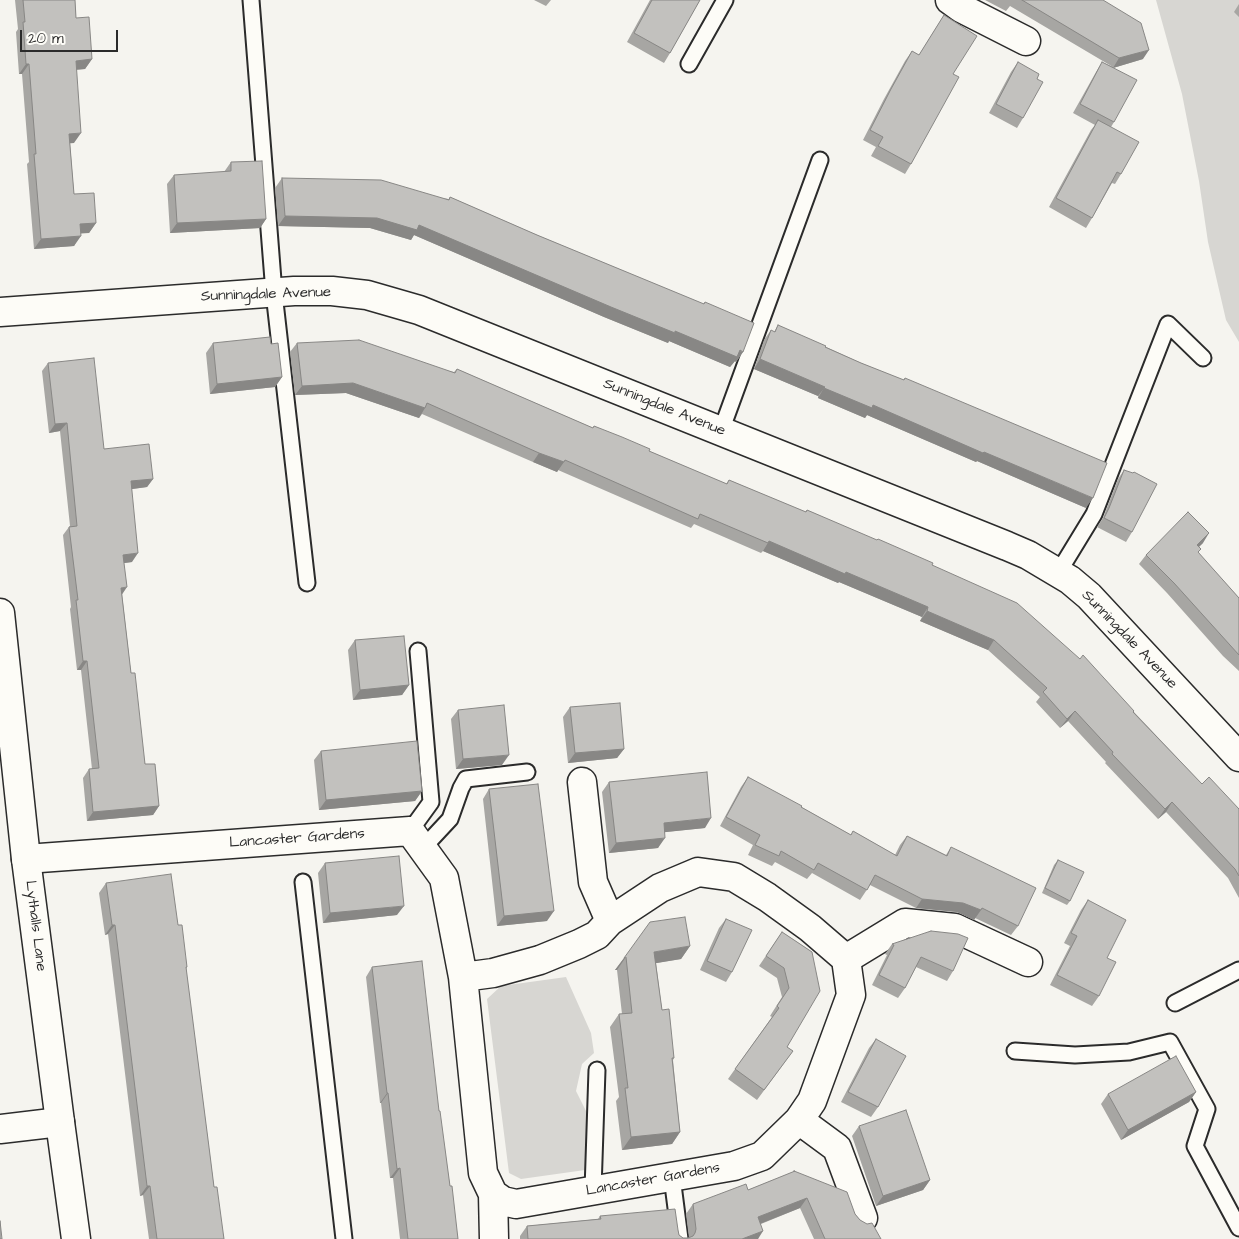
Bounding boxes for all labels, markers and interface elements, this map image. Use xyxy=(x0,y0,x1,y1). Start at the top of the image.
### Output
scale bar xyxy=(22,20,120,52)
text: 20 m xyxy=(28,28,64,49)
street label: Sunningdale Avenue xyxy=(201,284,331,306)
street label: Sunningdale Avenue xyxy=(600,375,728,441)
street label: Sunningdale Avenue xyxy=(1077,587,1181,693)
street label: Lancaster Gardens xyxy=(229,825,365,853)
street label: Lythalls Lane xyxy=(20,879,50,973)
street label: Lancaster Gardens xyxy=(585,1159,721,1201)

